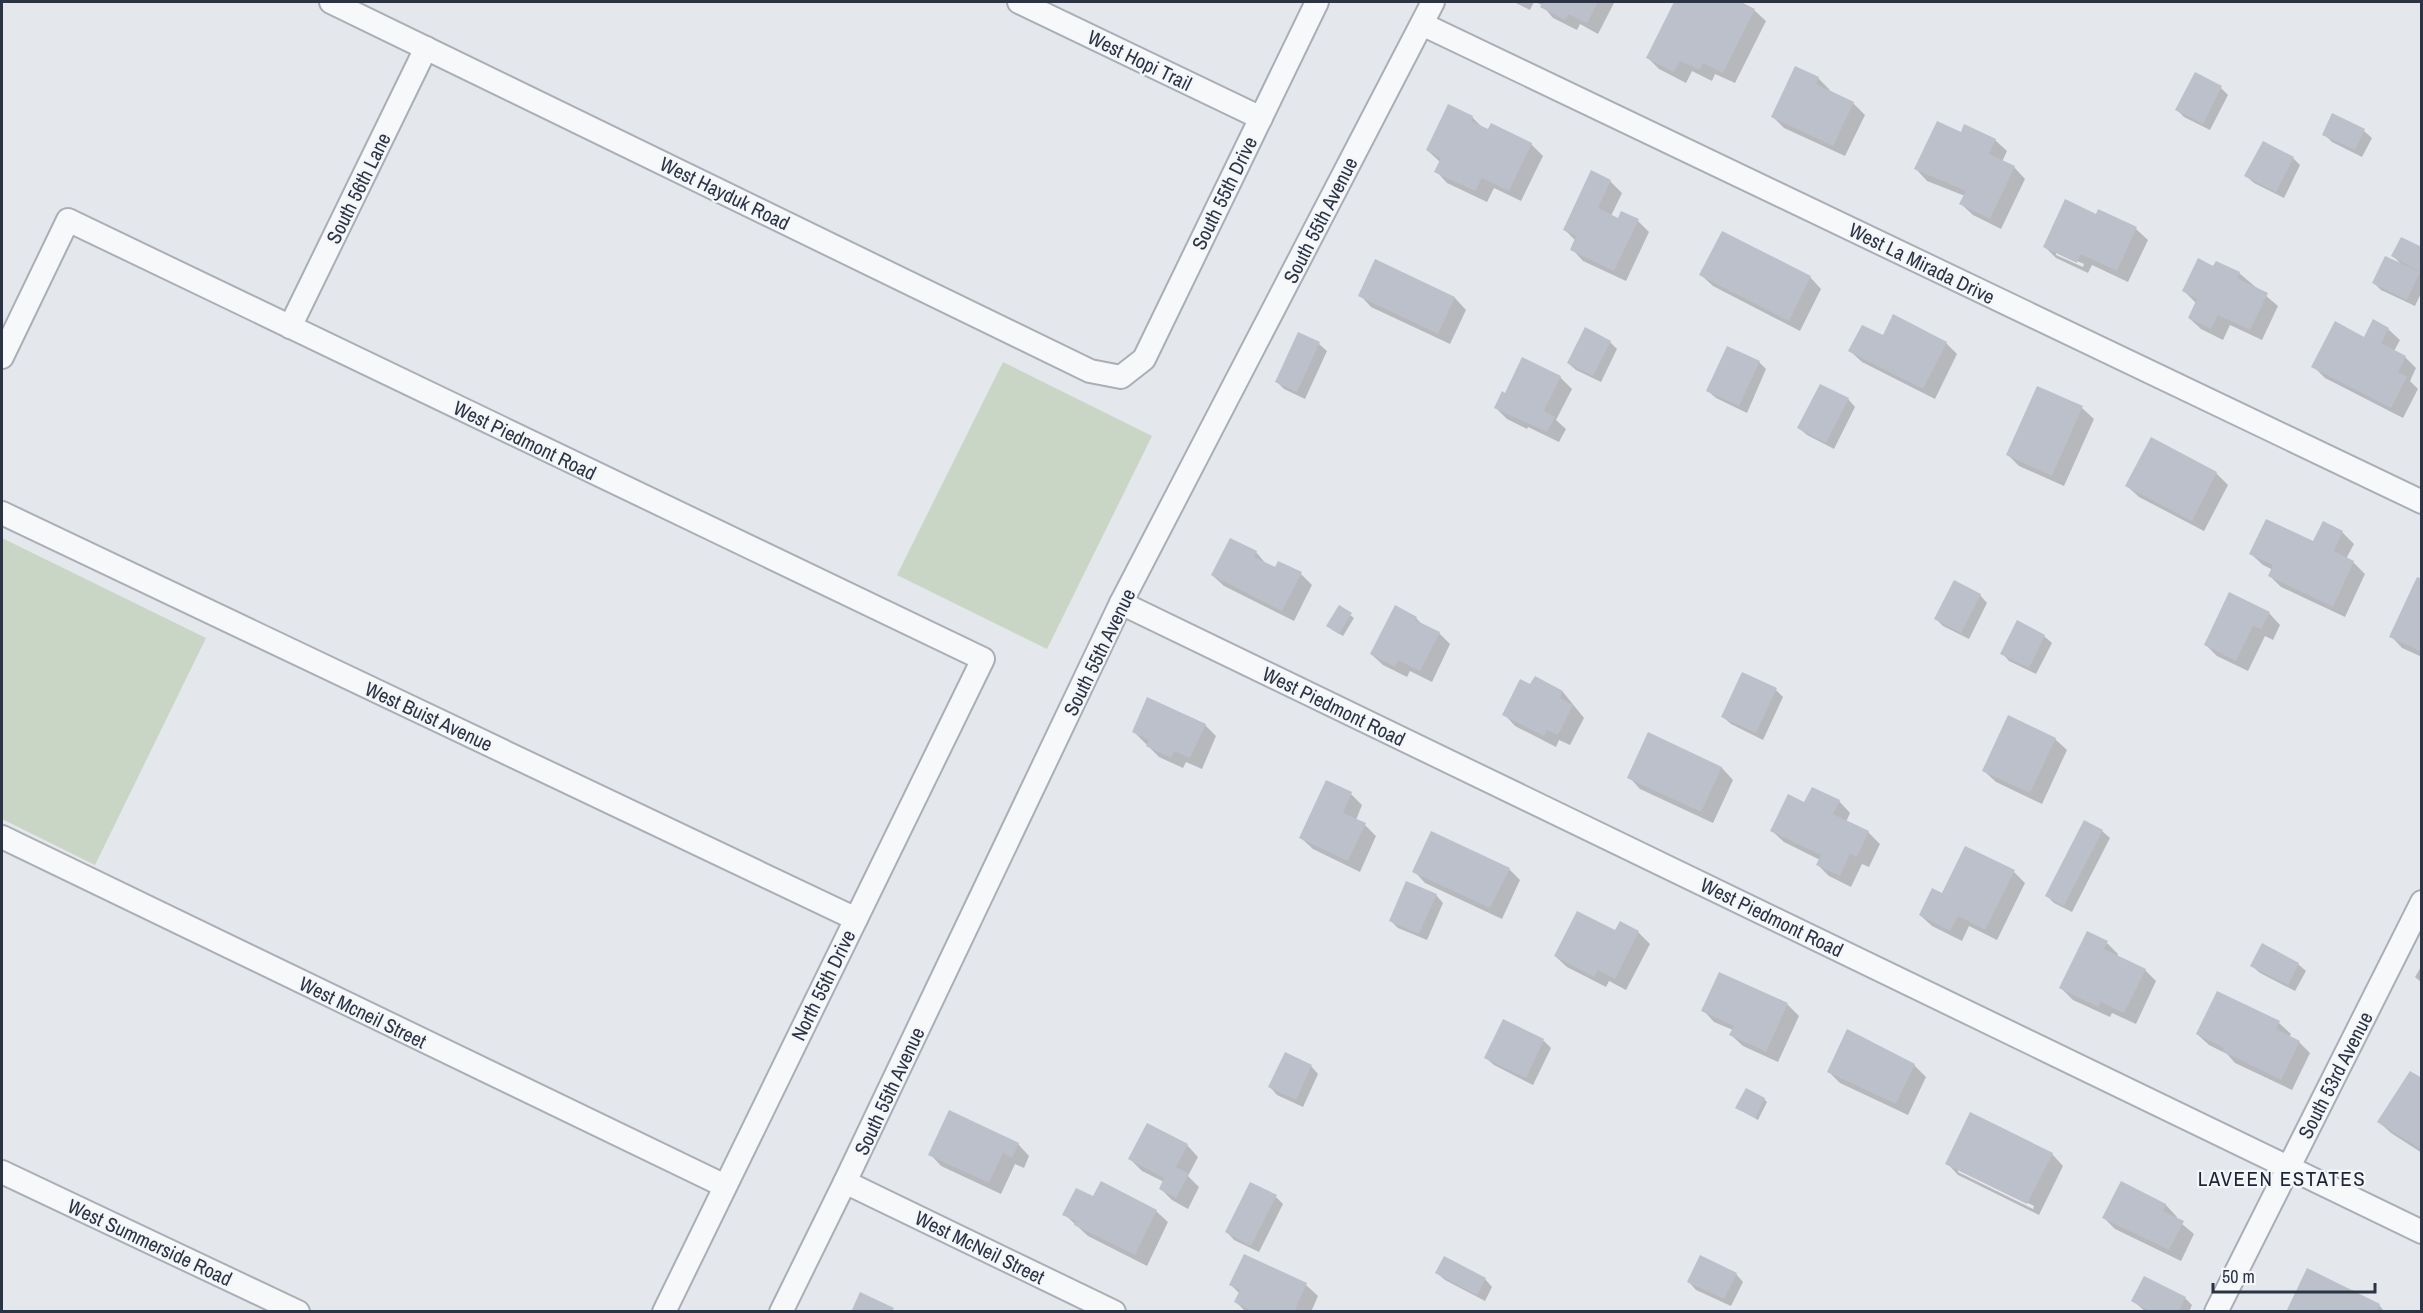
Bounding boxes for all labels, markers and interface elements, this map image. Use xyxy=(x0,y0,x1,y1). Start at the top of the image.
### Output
street label: West Hopi Trail xyxy=(1083,23,1197,97)
street label: South 56th Lane xyxy=(319,128,397,248)
street label: South 55th Drive xyxy=(1185,132,1263,254)
street label: West Hayduk Road xyxy=(656,150,794,236)
street label: South 55th Avenue xyxy=(1277,152,1363,288)
street label: West La Mirada Drive xyxy=(1845,216,1999,310)
street label: West Piedmont Road xyxy=(449,394,601,486)
street label: South 55th Avenue xyxy=(1057,584,1141,720)
street label: West Piedmont Road xyxy=(1258,660,1410,752)
street label: West Buist Avenue xyxy=(361,675,497,757)
street label: West Piedmont Road xyxy=(1696,871,1848,963)
street label: North 55th Drive xyxy=(784,925,862,1045)
street label: West Mcneil Street xyxy=(295,970,431,1055)
street label: South 53rd Avenue xyxy=(2291,1007,2379,1143)
street label: South 55th Avenue xyxy=(848,1023,930,1159)
district label: LAVEEN ESTATES xyxy=(2198,1164,2366,1193)
street label: West Summerside Road xyxy=(63,1192,237,1292)
street label: West McNeil Street xyxy=(911,1204,1050,1290)
scale bar xyxy=(2213,1256,2375,1294)
text: 50 m xyxy=(2222,1264,2255,1289)

